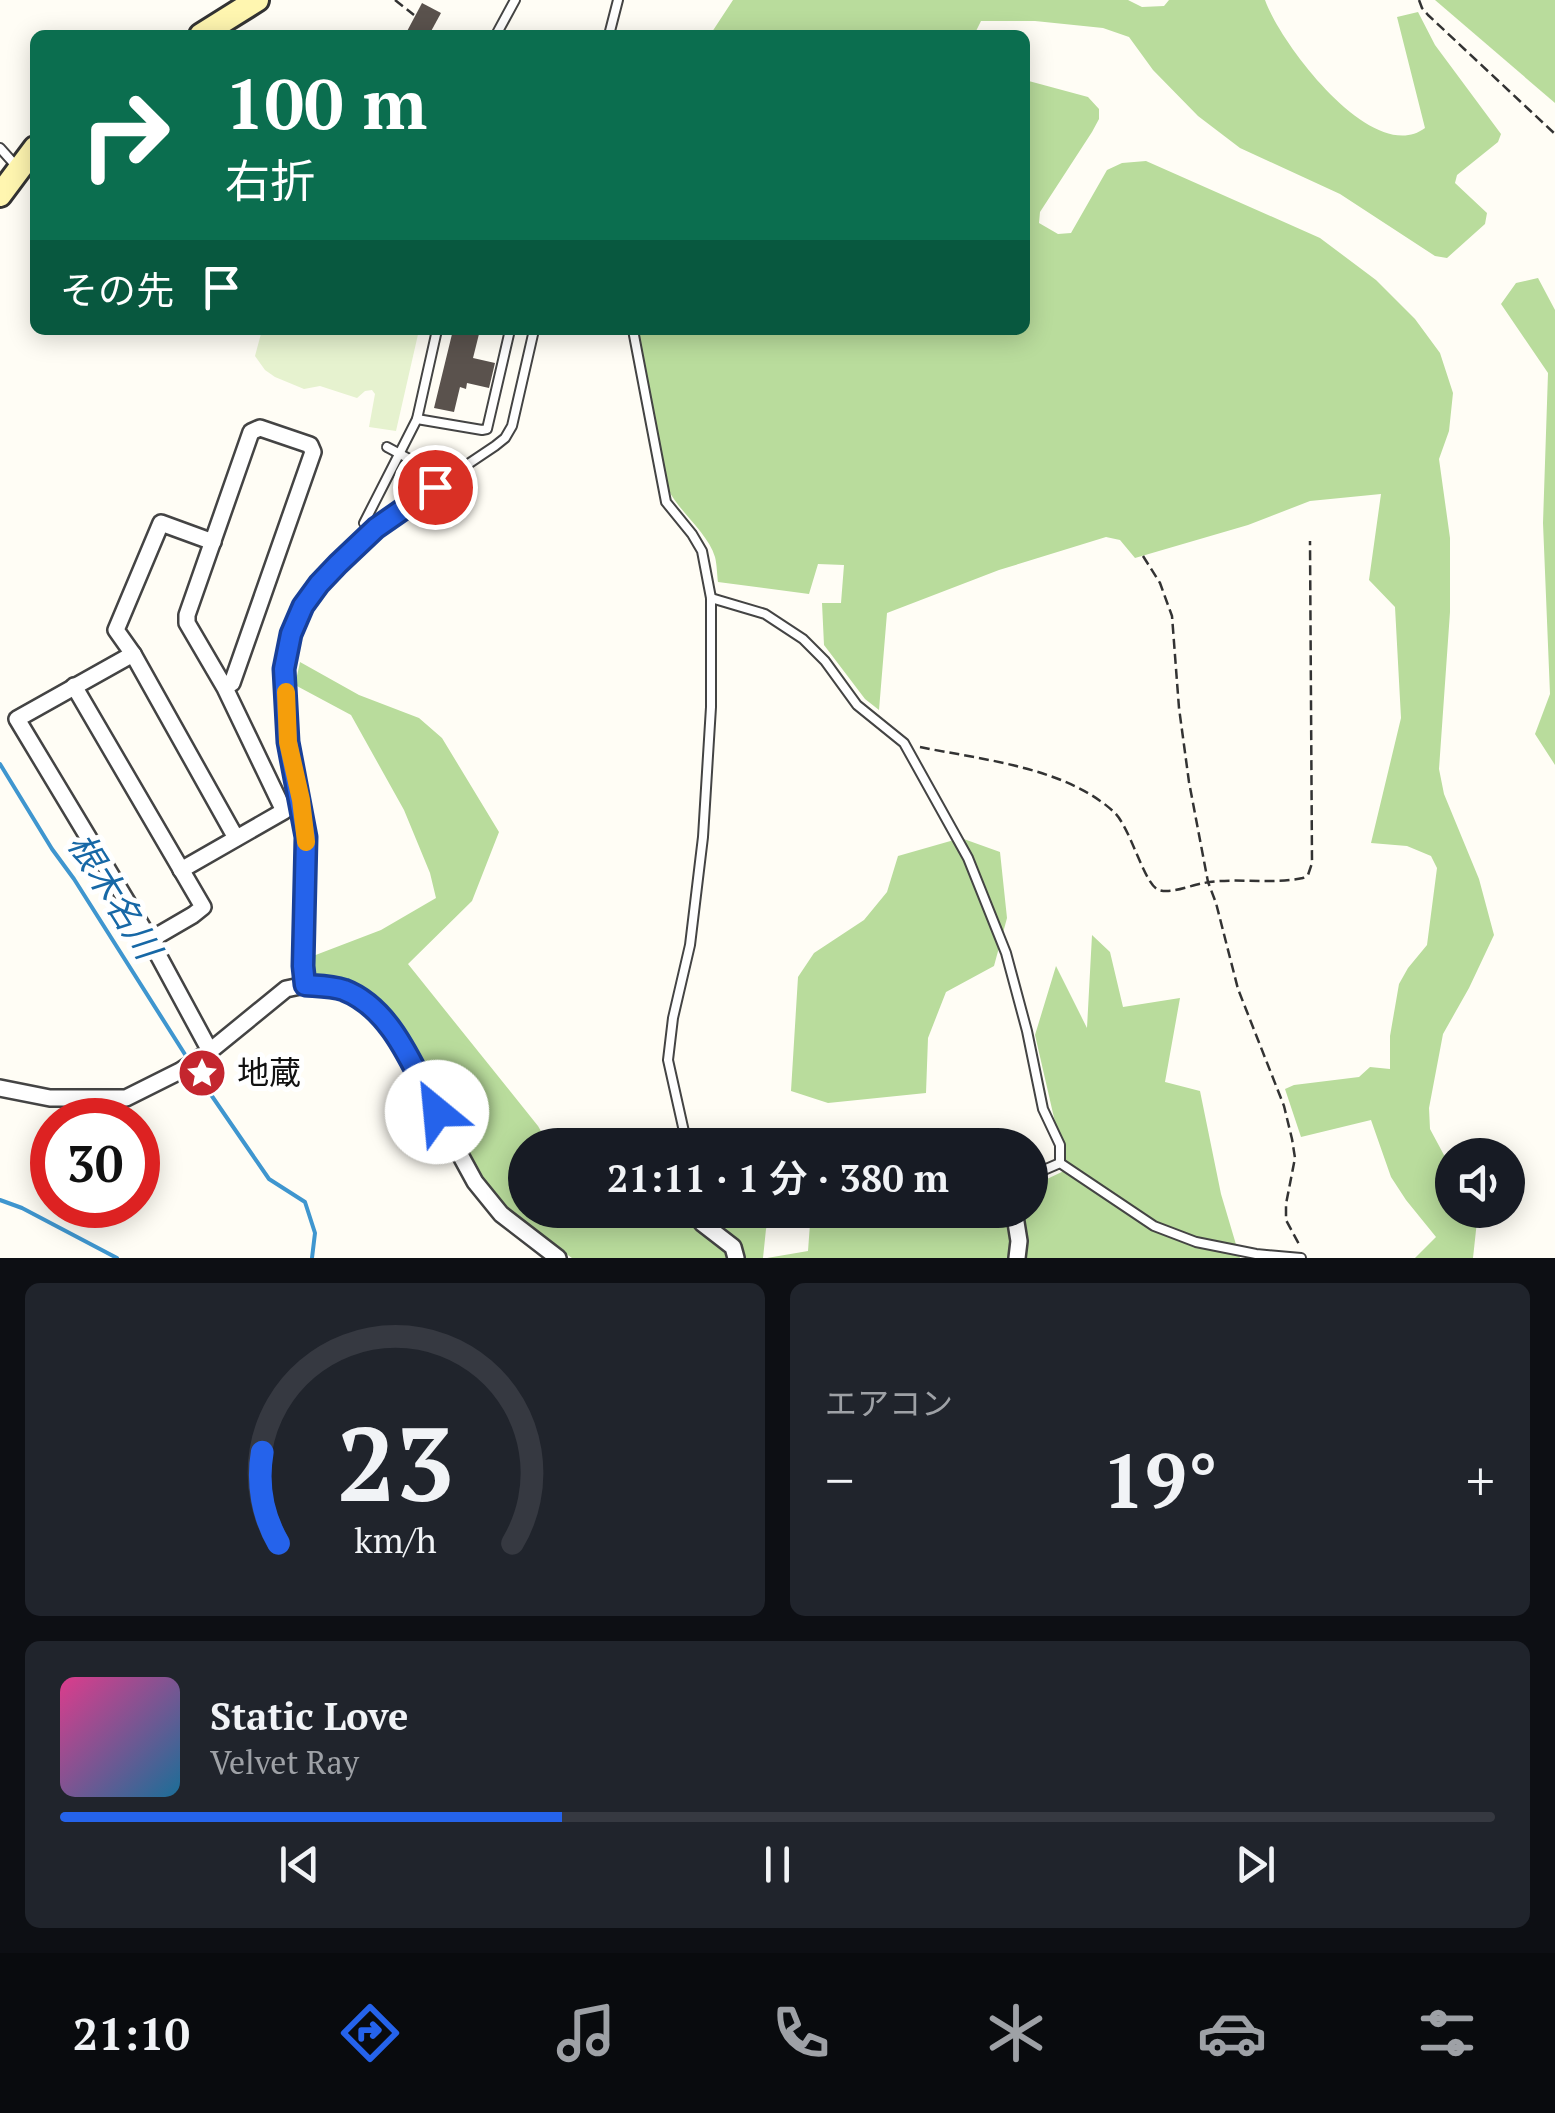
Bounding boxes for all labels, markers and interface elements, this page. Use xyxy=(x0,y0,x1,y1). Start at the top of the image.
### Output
text: 100 m xyxy=(225,56,427,149)
icon: right xyxy=(60,70,190,200)
text: 右折 xyxy=(225,150,315,210)
icon: arrive xyxy=(194,260,249,315)
text: その先 xyxy=(60,265,174,315)
pin xyxy=(393,445,478,530)
icon: arrive xyxy=(408,460,463,515)
water label: 根木名川 xyxy=(58,824,174,970)
place icon: 地蔵 xyxy=(176,1047,228,1099)
place label: 地蔵 xyxy=(237,1051,301,1093)
position arrow xyxy=(385,1060,489,1164)
speed limit sign: 30 xyxy=(30,1098,160,1228)
map controls xyxy=(1435,1138,1525,1228)
button: sound xyxy=(1435,1138,1525,1228)
text: 21:11 · 1 分 · 380 m xyxy=(607,1153,949,1203)
text: エアコン xyxy=(825,1382,953,1424)
text: 23 xyxy=(336,1393,454,1531)
text: 19° xyxy=(1102,1430,1218,1529)
text: − xyxy=(825,1443,854,1516)
text: + xyxy=(1466,1443,1495,1516)
text: km/h xyxy=(354,1516,436,1563)
text: Static Love xyxy=(210,1691,408,1741)
text: Velvet Ray xyxy=(210,1741,359,1783)
icon: previous xyxy=(272,1837,327,1892)
icon: pause xyxy=(750,1837,805,1892)
icon: next xyxy=(1228,1837,1283,1892)
icon: directions xyxy=(335,1998,405,2068)
icon: music xyxy=(551,1998,621,2068)
icon: phone xyxy=(766,1998,836,2068)
icon: climate xyxy=(981,1998,1051,2068)
icon: car xyxy=(1197,1998,1267,2068)
icon: filters xyxy=(1412,1998,1482,2068)
text: 21:10 xyxy=(73,2003,190,2063)

